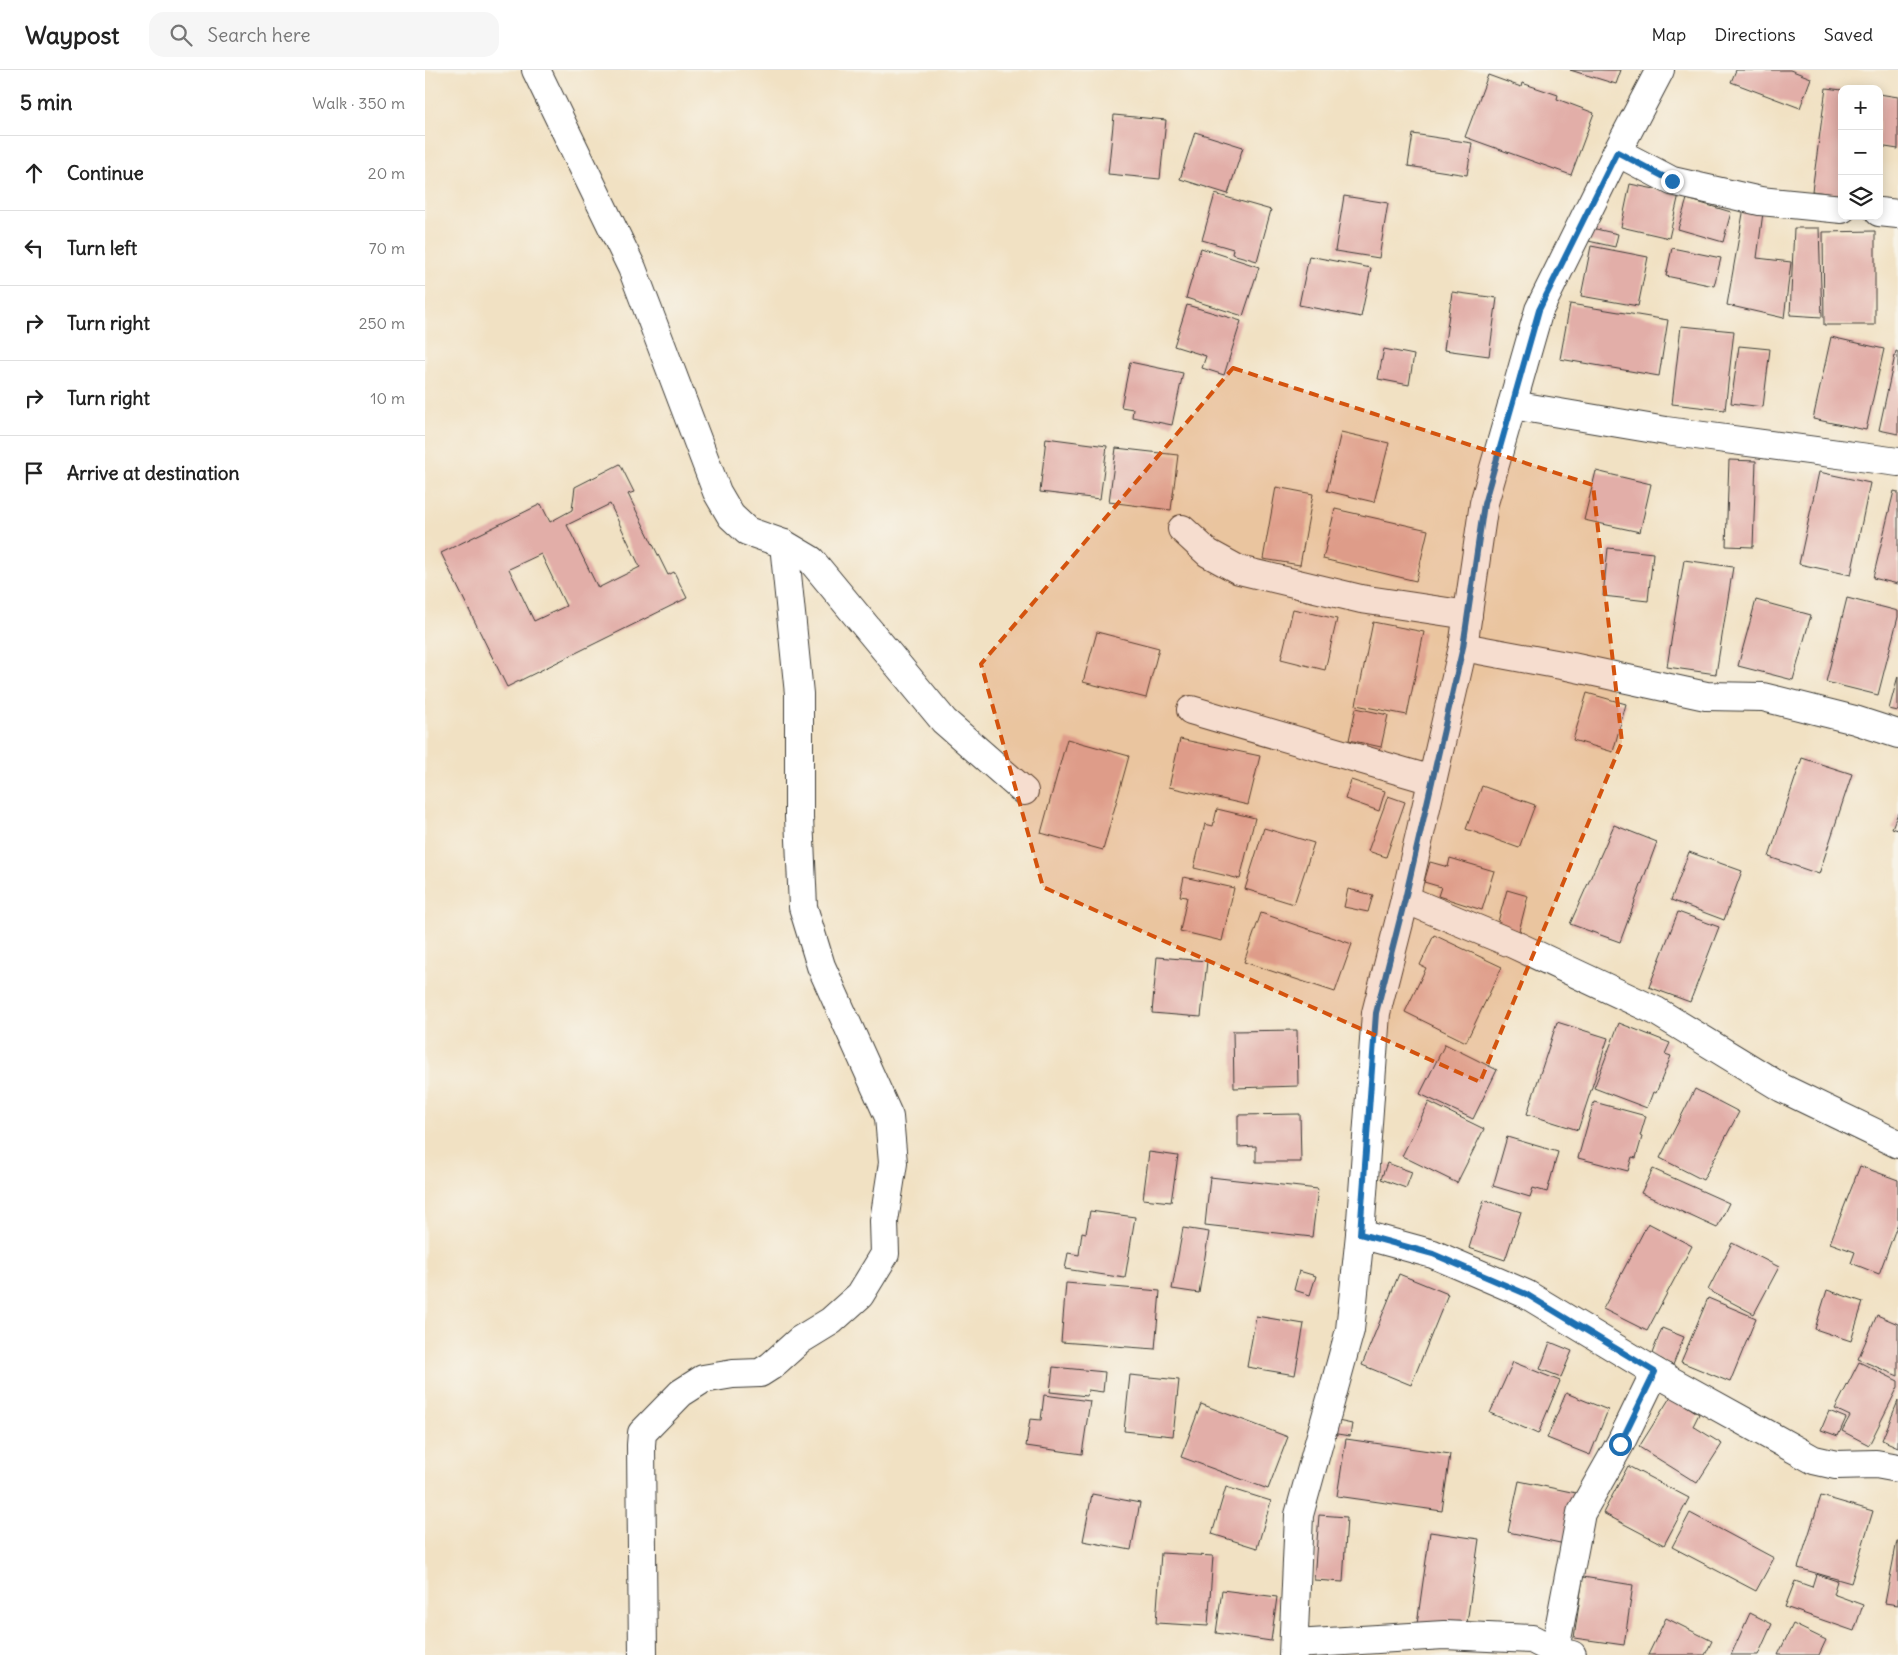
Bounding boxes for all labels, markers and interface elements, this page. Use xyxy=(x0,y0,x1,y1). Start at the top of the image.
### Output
search box xyxy=(149,12,499,57)
text: Waypost xyxy=(25,20,119,50)
icon: search xyxy=(167,21,195,49)
text: Search here xyxy=(207,23,310,47)
text: Map xyxy=(1651,23,1686,46)
text: Directions xyxy=(1714,23,1796,46)
text: Saved xyxy=(1824,23,1873,46)
map controls xyxy=(1838,85,1883,220)
button: + xyxy=(1838,85,1883,130)
text: 5 min xyxy=(20,89,72,116)
text: Walk · 350 m xyxy=(312,93,405,113)
button: − xyxy=(1838,130,1883,175)
icon: ahead xyxy=(20,159,48,187)
text: Continue xyxy=(67,161,144,185)
text: 20 m xyxy=(368,163,405,183)
route end xyxy=(1661,170,1684,193)
button: layers xyxy=(1838,175,1883,220)
icon: left xyxy=(20,234,48,262)
text: Turn left xyxy=(67,236,137,260)
text: 70 m xyxy=(369,238,405,258)
icon: right xyxy=(20,309,48,337)
text: Turn right xyxy=(67,311,150,335)
text: 250 m xyxy=(359,313,405,333)
icon: right xyxy=(20,384,48,412)
text: Turn right xyxy=(67,386,150,410)
text: 10 m xyxy=(370,388,405,408)
icon: arrive xyxy=(20,459,48,487)
text: Arrive at destination xyxy=(67,461,240,485)
route start xyxy=(1609,1433,1632,1456)

